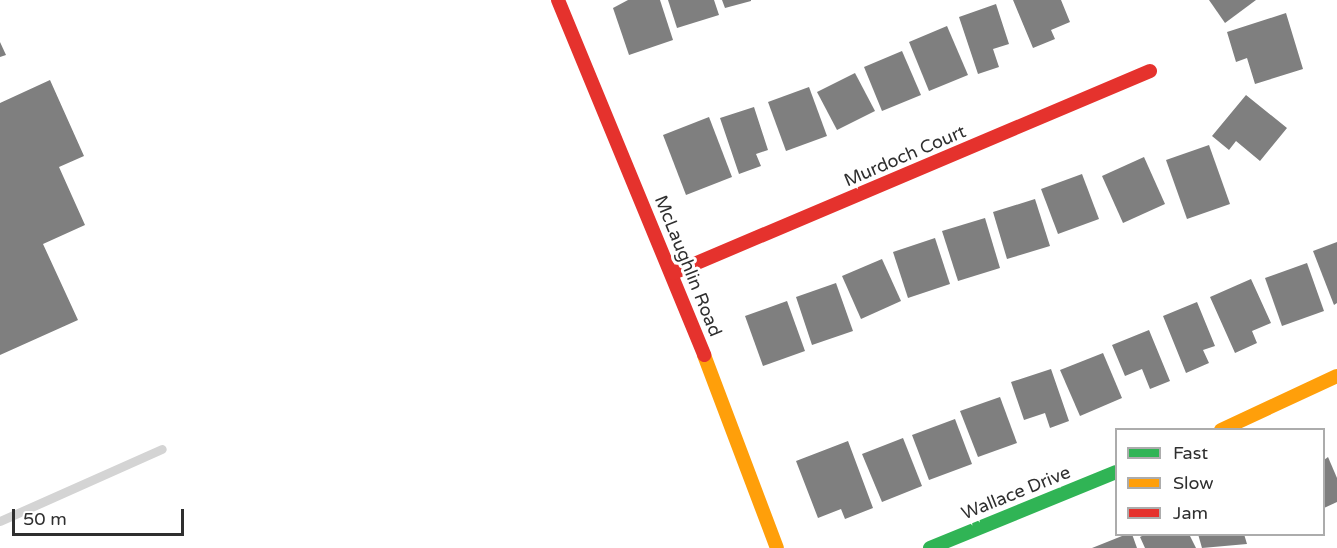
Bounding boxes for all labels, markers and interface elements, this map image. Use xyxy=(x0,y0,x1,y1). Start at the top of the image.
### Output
street label: Murdoch Court xyxy=(841,121,969,191)
street label: McLaughlin Road xyxy=(650,192,726,340)
legend xyxy=(1115,428,1325,536)
text: Fast xyxy=(1173,442,1208,464)
street label: Wallace Drive xyxy=(958,461,1074,525)
text: Slow xyxy=(1173,472,1214,494)
scale bar xyxy=(15,497,188,535)
text: Jam xyxy=(1173,502,1208,524)
text: 50 m xyxy=(23,508,67,530)

